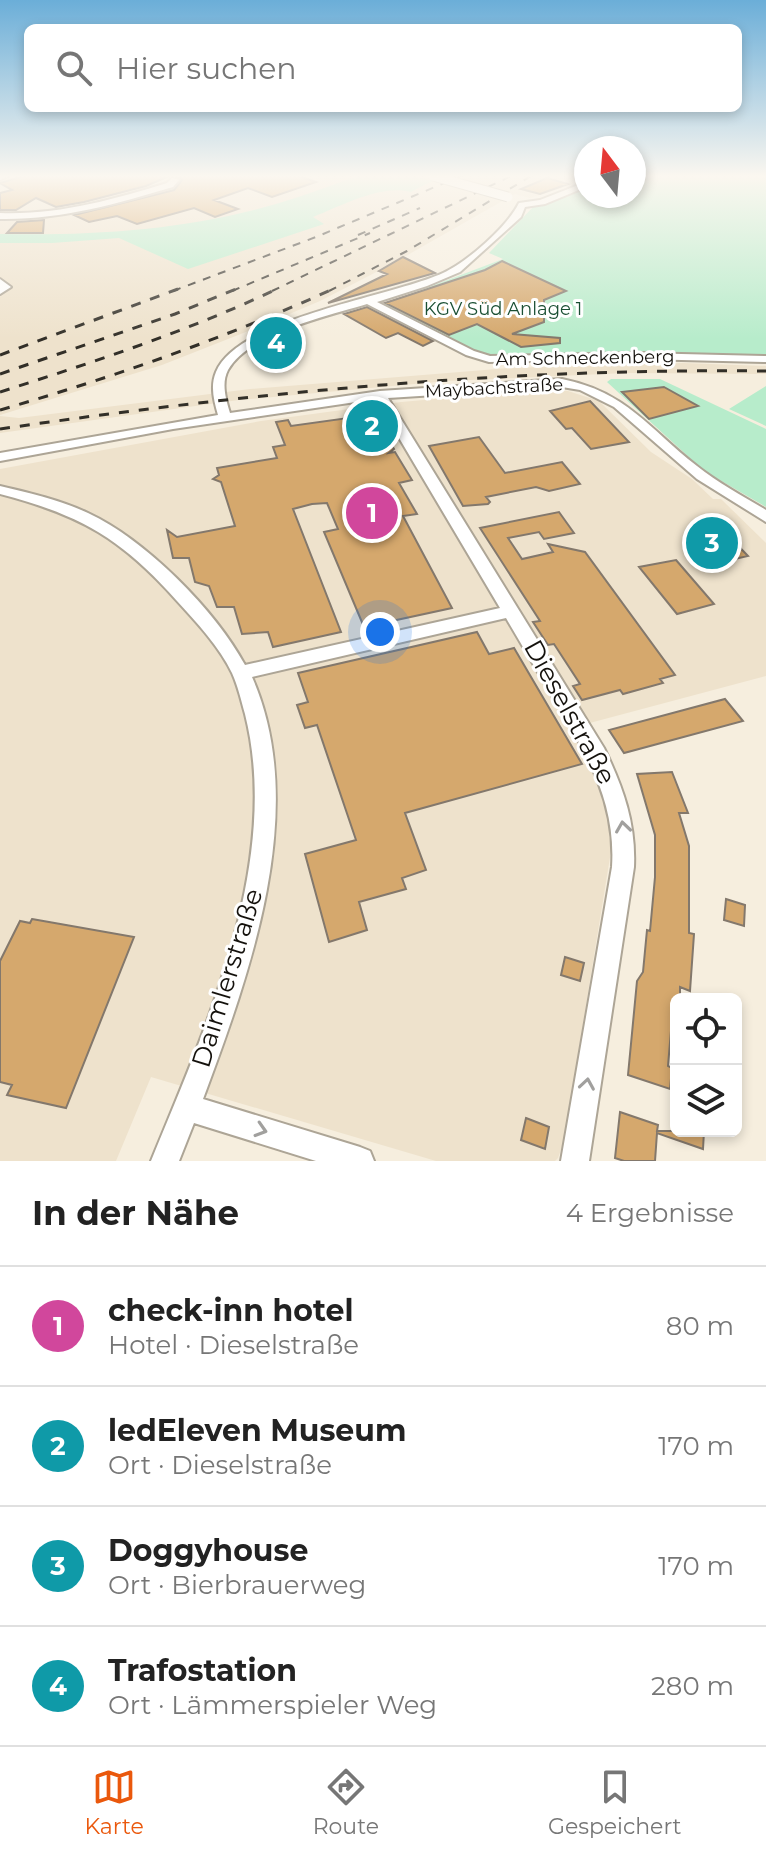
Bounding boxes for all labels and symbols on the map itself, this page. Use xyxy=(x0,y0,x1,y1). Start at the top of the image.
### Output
north arrow xyxy=(574,136,646,208)
park label: KGV Süd Anlage 1 xyxy=(424,298,582,320)
pin: 4 xyxy=(250,313,302,373)
street label: Am Schneckenberg xyxy=(495,345,675,371)
street label: Maybachstraße xyxy=(424,373,564,403)
pin: 2 xyxy=(346,396,398,456)
pin: 1 xyxy=(346,483,398,543)
pin: 3 xyxy=(686,513,738,573)
your location xyxy=(360,612,400,652)
street label: Dieselstraße xyxy=(517,634,623,790)
one-way arrow xyxy=(615,820,632,834)
street label: Daimlerstraße xyxy=(185,885,269,1071)
one-way arrow xyxy=(578,1077,595,1091)
one-way arrow xyxy=(253,1121,267,1137)

